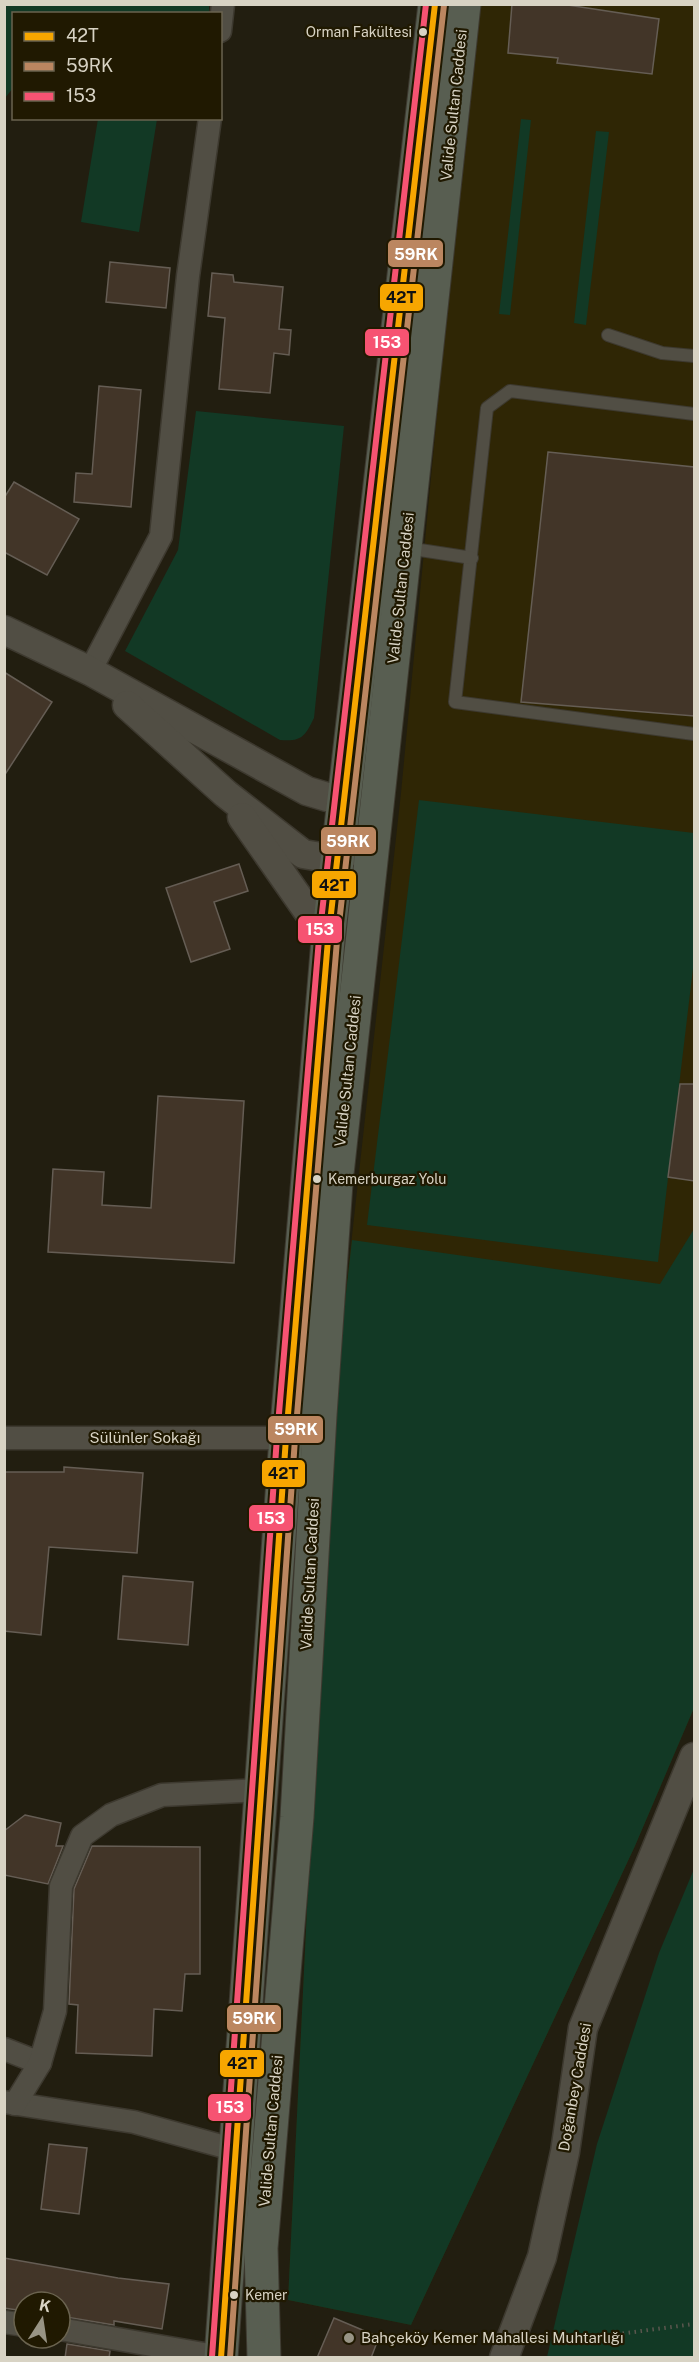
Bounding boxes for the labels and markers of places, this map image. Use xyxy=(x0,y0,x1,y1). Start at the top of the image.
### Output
place label: Orman Fakültesi xyxy=(306,24,412,40)
marker: Orman Fakültesi xyxy=(417,26,429,38)
place label: Kemerburgaz Yolu xyxy=(328,1171,446,1187)
marker: Kemerburgaz Yolu xyxy=(311,1173,323,1185)
place label: Kemer xyxy=(245,2287,288,2303)
marker: Kemer xyxy=(228,2289,240,2301)
place label: Bahçeköy Kemer Mahallesi Muhtarlığı xyxy=(361,2329,624,2346)
marker: Bahçeköy Kemer Mahallesi Muhtarlığı xyxy=(342,2331,356,2345)

